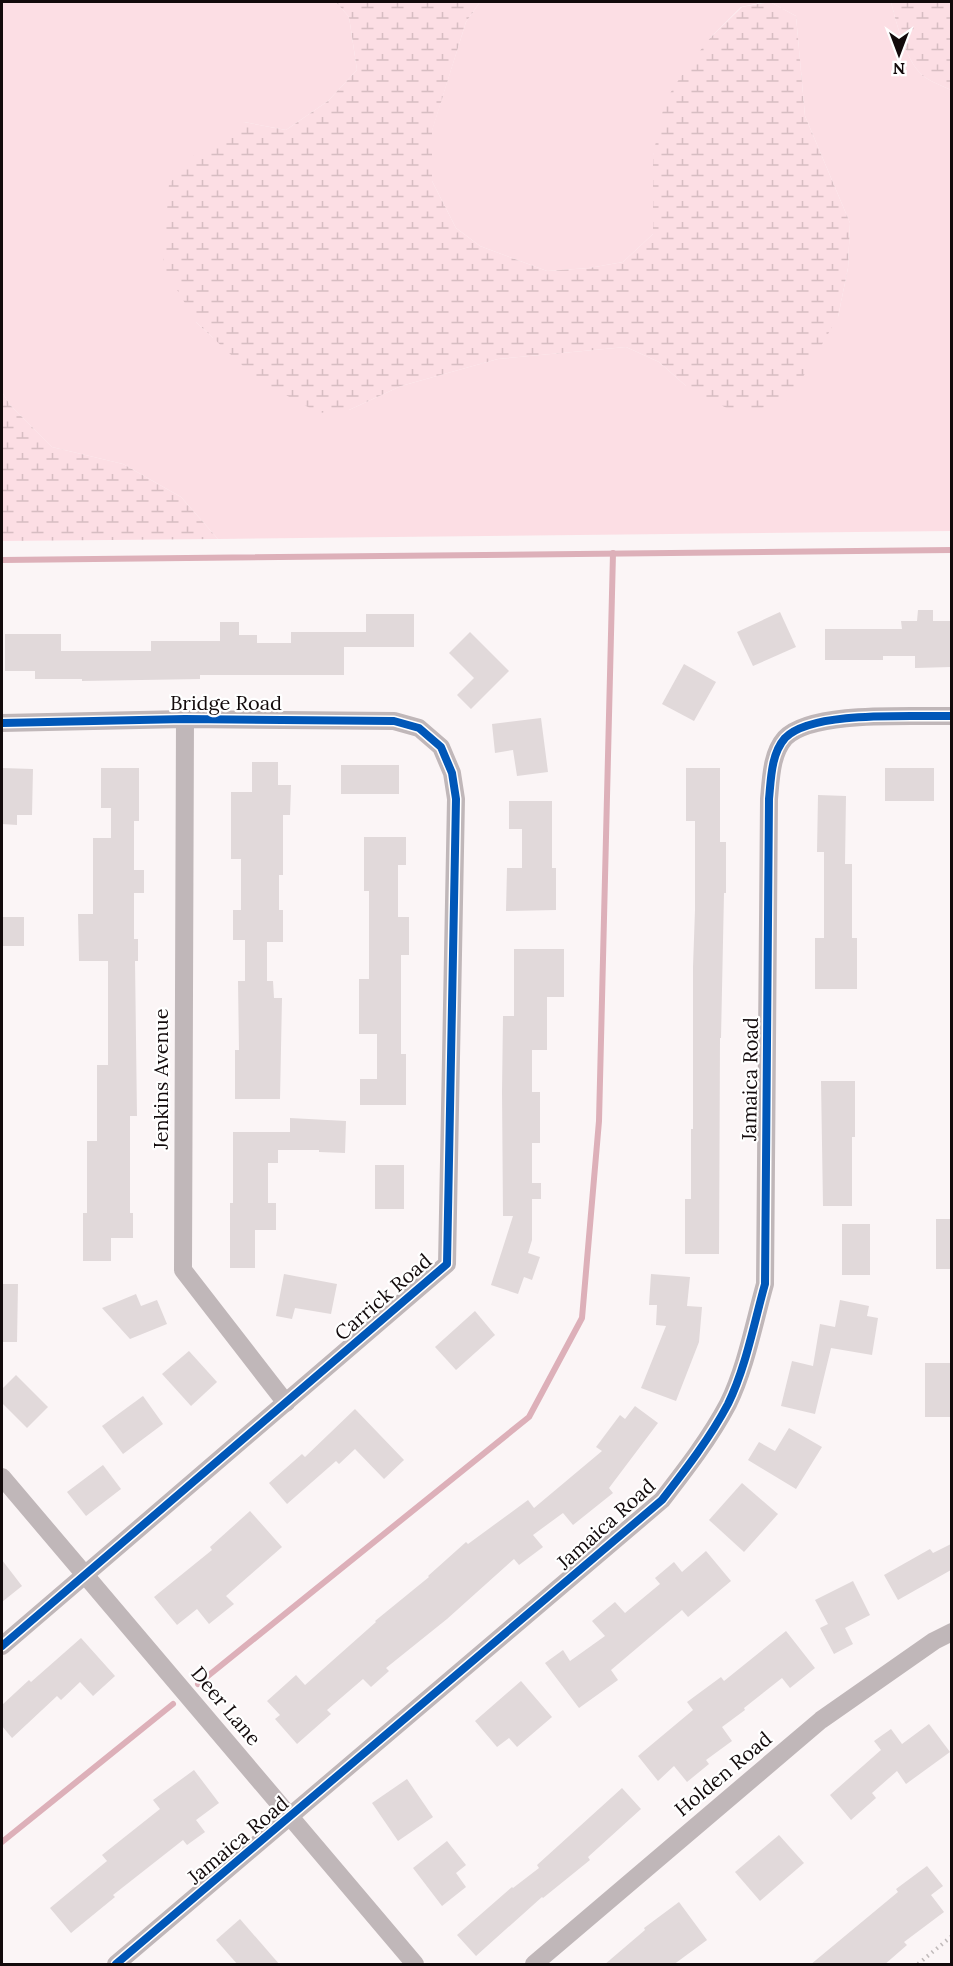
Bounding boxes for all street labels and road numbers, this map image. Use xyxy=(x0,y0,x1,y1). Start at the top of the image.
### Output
street label: Bridge Road xyxy=(170,690,282,715)
street label: Jenkins Avenue xyxy=(148,1008,173,1151)
street label: Jamaica Road xyxy=(736,1017,763,1142)
street label: Carrick Road xyxy=(329,1248,436,1346)
street label: Jamaica Road xyxy=(551,1473,660,1575)
street label: Deer Lane xyxy=(186,1661,267,1750)
street label: Holden Road xyxy=(669,1726,776,1821)
street label: Jamaica Road xyxy=(181,1790,293,1890)

